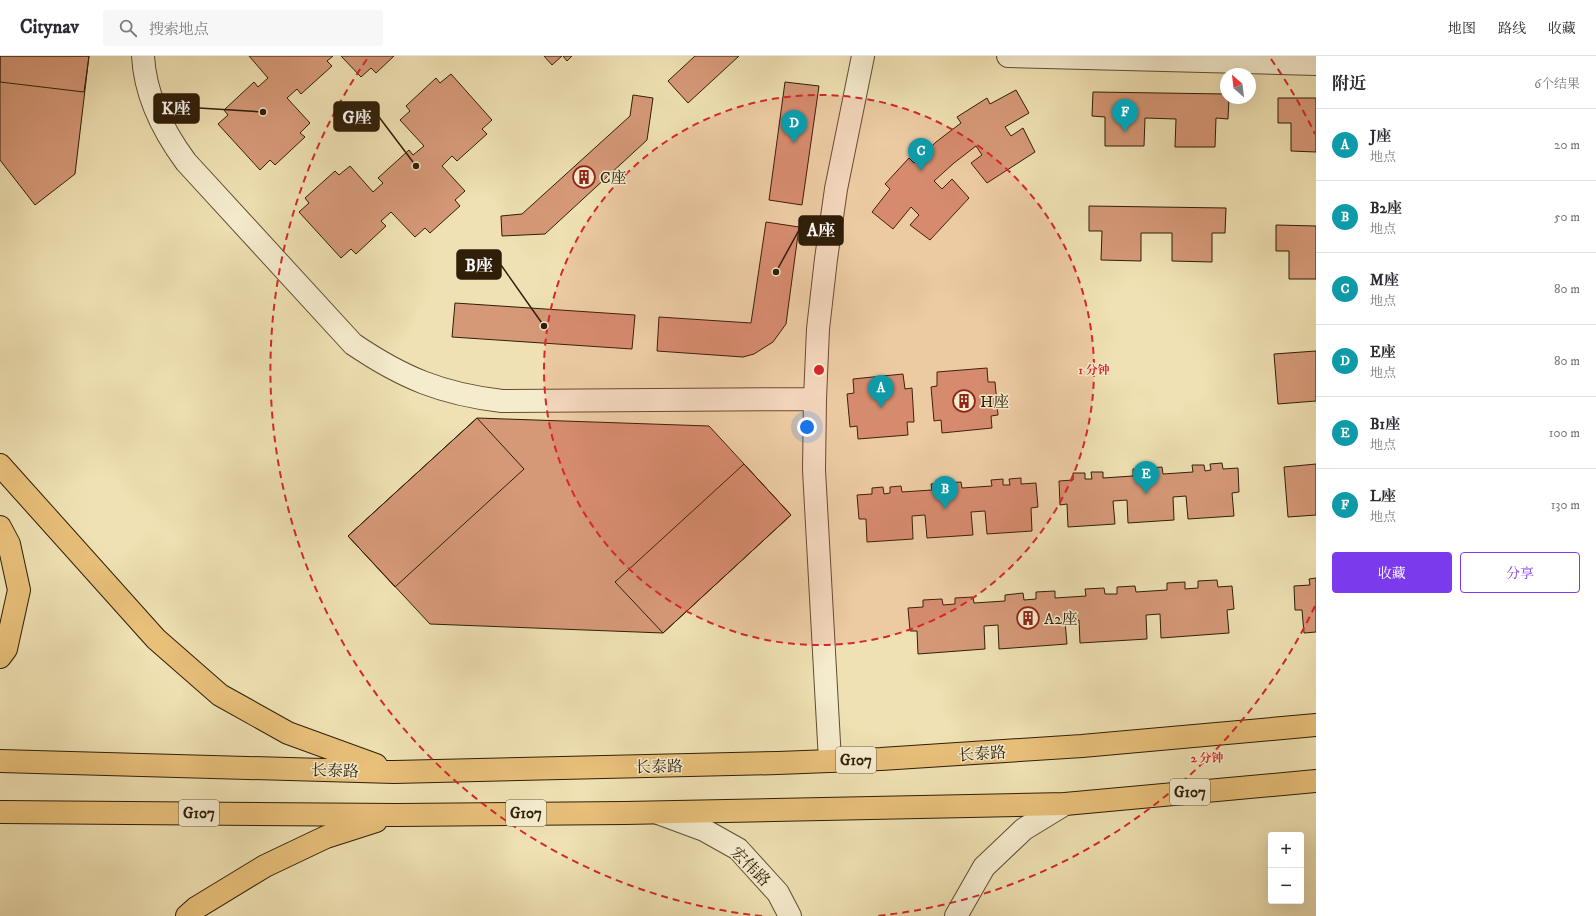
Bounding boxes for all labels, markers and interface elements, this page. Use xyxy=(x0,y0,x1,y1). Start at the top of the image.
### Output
search box xyxy=(103,10,383,46)
text: Citynav xyxy=(20,16,79,39)
icon: search xyxy=(117,17,139,39)
text: 搜索地点 xyxy=(149,20,209,39)
text: 地图 xyxy=(1448,20,1476,38)
text: 路线 xyxy=(1498,20,1526,38)
text: 收藏 xyxy=(1548,20,1576,38)
north arrow xyxy=(1220,68,1256,104)
text: 附近 xyxy=(1332,73,1366,95)
text: 6个结果 xyxy=(1534,76,1580,92)
callout: K座 xyxy=(154,94,199,123)
text: K座 xyxy=(162,98,190,120)
pin: F xyxy=(1112,99,1138,132)
callout: G座 xyxy=(334,102,379,131)
text: G座 xyxy=(343,107,371,129)
pin: D xyxy=(781,110,807,143)
text: J座 xyxy=(1370,127,1391,146)
text: A xyxy=(1341,137,1349,153)
text: 20 m xyxy=(1554,137,1580,153)
pin: C xyxy=(908,138,934,171)
text: 地点 xyxy=(1370,149,1396,165)
building icon: C座 xyxy=(571,164,597,190)
place label: C座 xyxy=(600,168,627,188)
text: B2座 xyxy=(1370,199,1402,218)
text: B xyxy=(1341,209,1349,225)
text: 50 m xyxy=(1554,209,1580,225)
callout: A座 xyxy=(799,216,843,245)
text: A座 xyxy=(806,220,835,242)
text: 地点 xyxy=(1370,221,1396,237)
callout: B座 xyxy=(457,250,501,279)
text: B座 xyxy=(465,255,493,277)
text: M座 xyxy=(1370,271,1399,290)
text: C xyxy=(1341,281,1349,297)
text: 80 m xyxy=(1554,281,1580,297)
text: 地点 xyxy=(1370,293,1396,309)
text: E座 xyxy=(1370,343,1396,362)
text: D xyxy=(1340,353,1350,369)
text: 80 m xyxy=(1554,353,1580,369)
centre of rings xyxy=(812,363,826,377)
text: 1 分钟 xyxy=(1079,363,1109,378)
text: 地点 xyxy=(1370,365,1396,381)
pin: A xyxy=(868,375,894,408)
building icon: H座 xyxy=(951,388,977,414)
place label: H座 xyxy=(980,392,1009,412)
text: B1座 xyxy=(1370,415,1400,434)
your location xyxy=(797,417,817,437)
text: E xyxy=(1340,425,1350,441)
text: 100 m xyxy=(1549,425,1580,441)
text: 地点 xyxy=(1370,437,1396,453)
pin: E xyxy=(1133,461,1159,494)
pin: B xyxy=(932,476,958,509)
text: L座 xyxy=(1370,487,1396,506)
text: F xyxy=(1341,497,1349,513)
text: 130 m xyxy=(1551,497,1580,513)
text: 地点 xyxy=(1370,509,1396,525)
button: 收藏 xyxy=(1332,552,1452,593)
button: 分享 xyxy=(1460,552,1580,593)
building icon: A2座 xyxy=(1015,605,1041,631)
place label: A2座 xyxy=(1044,609,1078,629)
street label: 长泰路 xyxy=(957,742,1007,766)
road number: G107 xyxy=(836,747,876,773)
text: 2 分钟 xyxy=(1191,751,1223,766)
street label: 长泰路 xyxy=(635,757,683,777)
street label: 长泰路 xyxy=(311,760,359,782)
road number: G107 xyxy=(1170,779,1210,805)
road number: G107 xyxy=(179,800,219,826)
road number: G107 xyxy=(506,800,546,826)
map controls xyxy=(1268,832,1304,904)
button: + xyxy=(1268,832,1304,868)
street label: 宏伟路 xyxy=(726,843,774,891)
button: − xyxy=(1268,868,1304,904)

